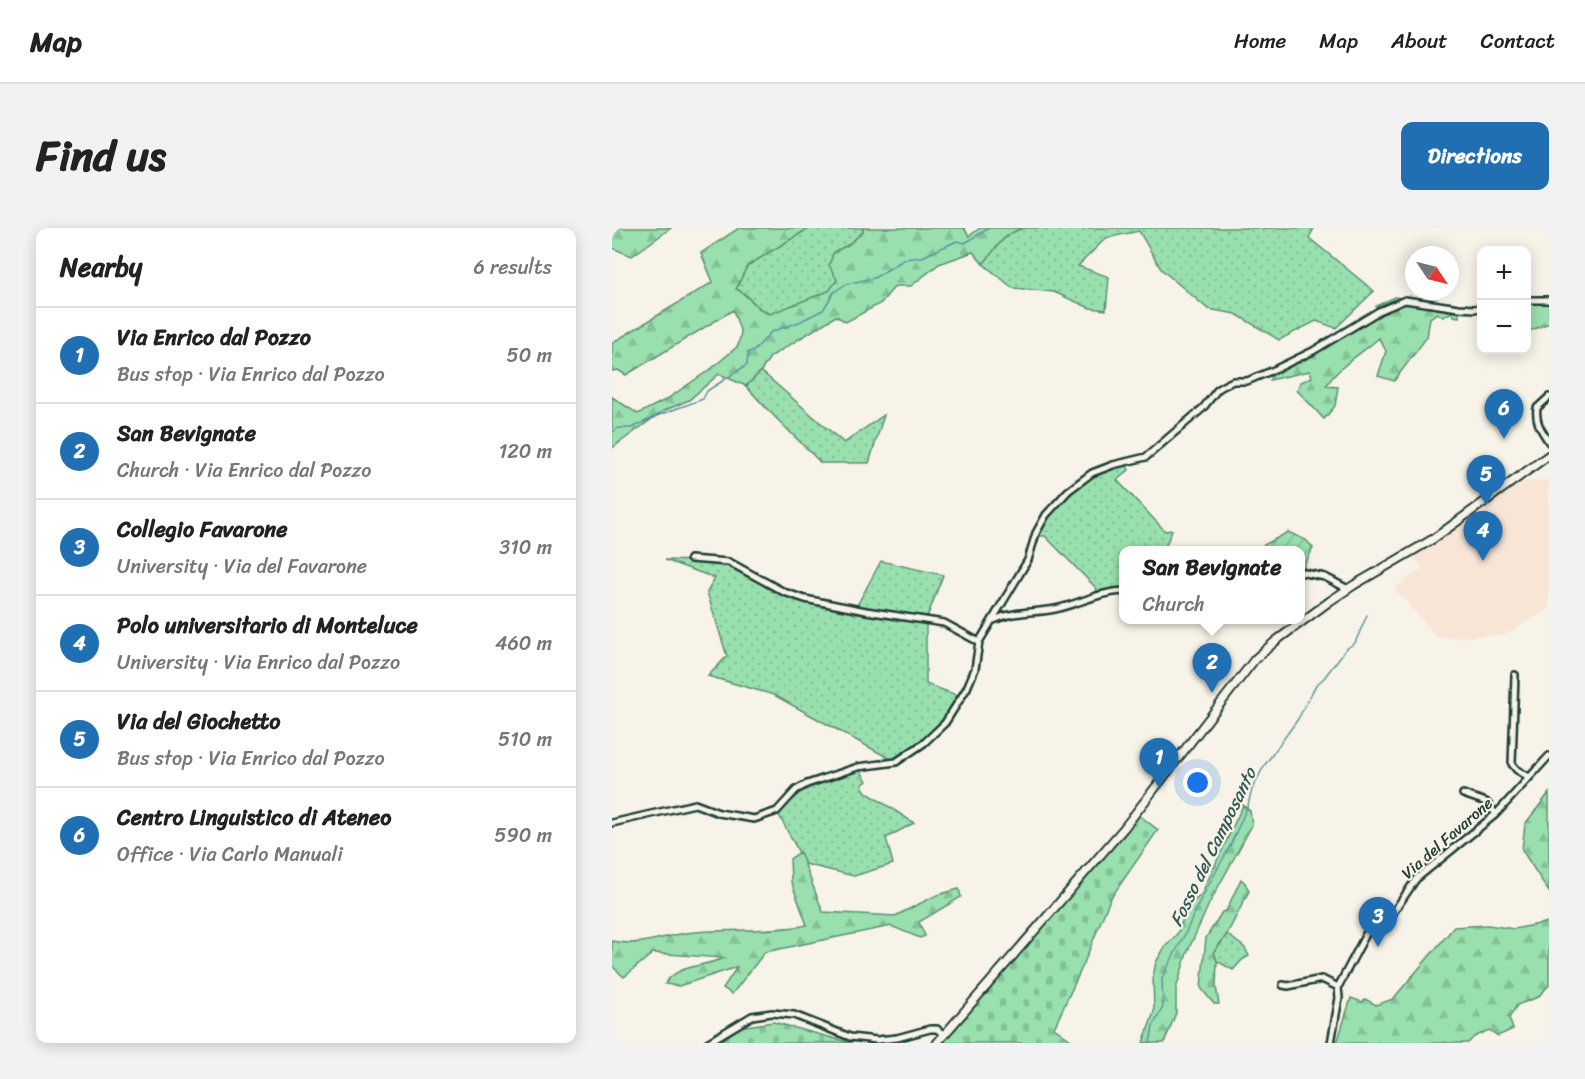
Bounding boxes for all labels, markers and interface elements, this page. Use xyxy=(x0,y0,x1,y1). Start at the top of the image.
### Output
text: Map xyxy=(30,17,82,66)
text: Home xyxy=(1234,22,1286,60)
text: Map xyxy=(1319,22,1358,60)
text: About xyxy=(1391,22,1448,60)
text: Contact xyxy=(1481,22,1555,60)
text: Find us xyxy=(36,119,166,193)
button: Directions xyxy=(1401,122,1549,190)
text: Nearby xyxy=(60,244,142,290)
north arrow xyxy=(1405,246,1459,300)
map controls xyxy=(1477,246,1531,354)
button: + xyxy=(1477,246,1531,300)
text: 6 results xyxy=(473,250,552,285)
button: − xyxy=(1477,300,1531,354)
text: Via Enrico dal Pozzo xyxy=(117,318,311,357)
text: 1 xyxy=(75,338,84,373)
text: 50 m xyxy=(507,338,552,373)
text: Bus stop · Via Enrico dal Pozzo xyxy=(117,357,385,392)
pin: 6 xyxy=(1484,390,1524,439)
text: San Bevignate xyxy=(117,414,256,453)
text: 2 xyxy=(74,434,85,469)
text: 120 m xyxy=(499,434,552,469)
text: Church · Via Enrico dal Pozzo xyxy=(117,453,371,488)
pin: 5 xyxy=(1466,456,1506,505)
text: Collegio Favarone xyxy=(117,510,288,549)
pin: 4 xyxy=(1464,512,1502,561)
text: 3 xyxy=(74,530,85,565)
text: 310 m xyxy=(499,530,552,565)
popup xyxy=(1119,546,1305,624)
text: San Bevignate xyxy=(1142,548,1282,587)
text: University · Via del Favarone xyxy=(117,549,367,584)
text: Church xyxy=(1142,587,1205,622)
text: Polo universitario di Monteluce xyxy=(117,606,418,645)
text: 4 xyxy=(73,626,86,661)
text: 460 m xyxy=(495,626,552,661)
pin: 2 xyxy=(1192,644,1232,693)
text: University · Via Enrico dal Pozzo xyxy=(117,645,400,680)
text: Via del Giochetto xyxy=(117,702,281,741)
text: 5 xyxy=(73,722,86,757)
text: 510 m xyxy=(498,722,552,757)
pin: 1 xyxy=(1140,738,1178,788)
text: Bus stop · Via Enrico dal Pozzo xyxy=(117,741,385,776)
water label: Fosso del Camposanto xyxy=(1161,760,1266,932)
your location xyxy=(1183,768,1212,797)
street label: Via del Favarone xyxy=(1394,789,1500,887)
text: Centro Linguistico di Ateneo xyxy=(117,798,391,837)
text: 6 xyxy=(74,818,85,853)
text: 590 m xyxy=(494,818,552,853)
text: Office · Via Carlo Manuali xyxy=(117,837,343,872)
pin: 3 xyxy=(1358,898,1398,947)

